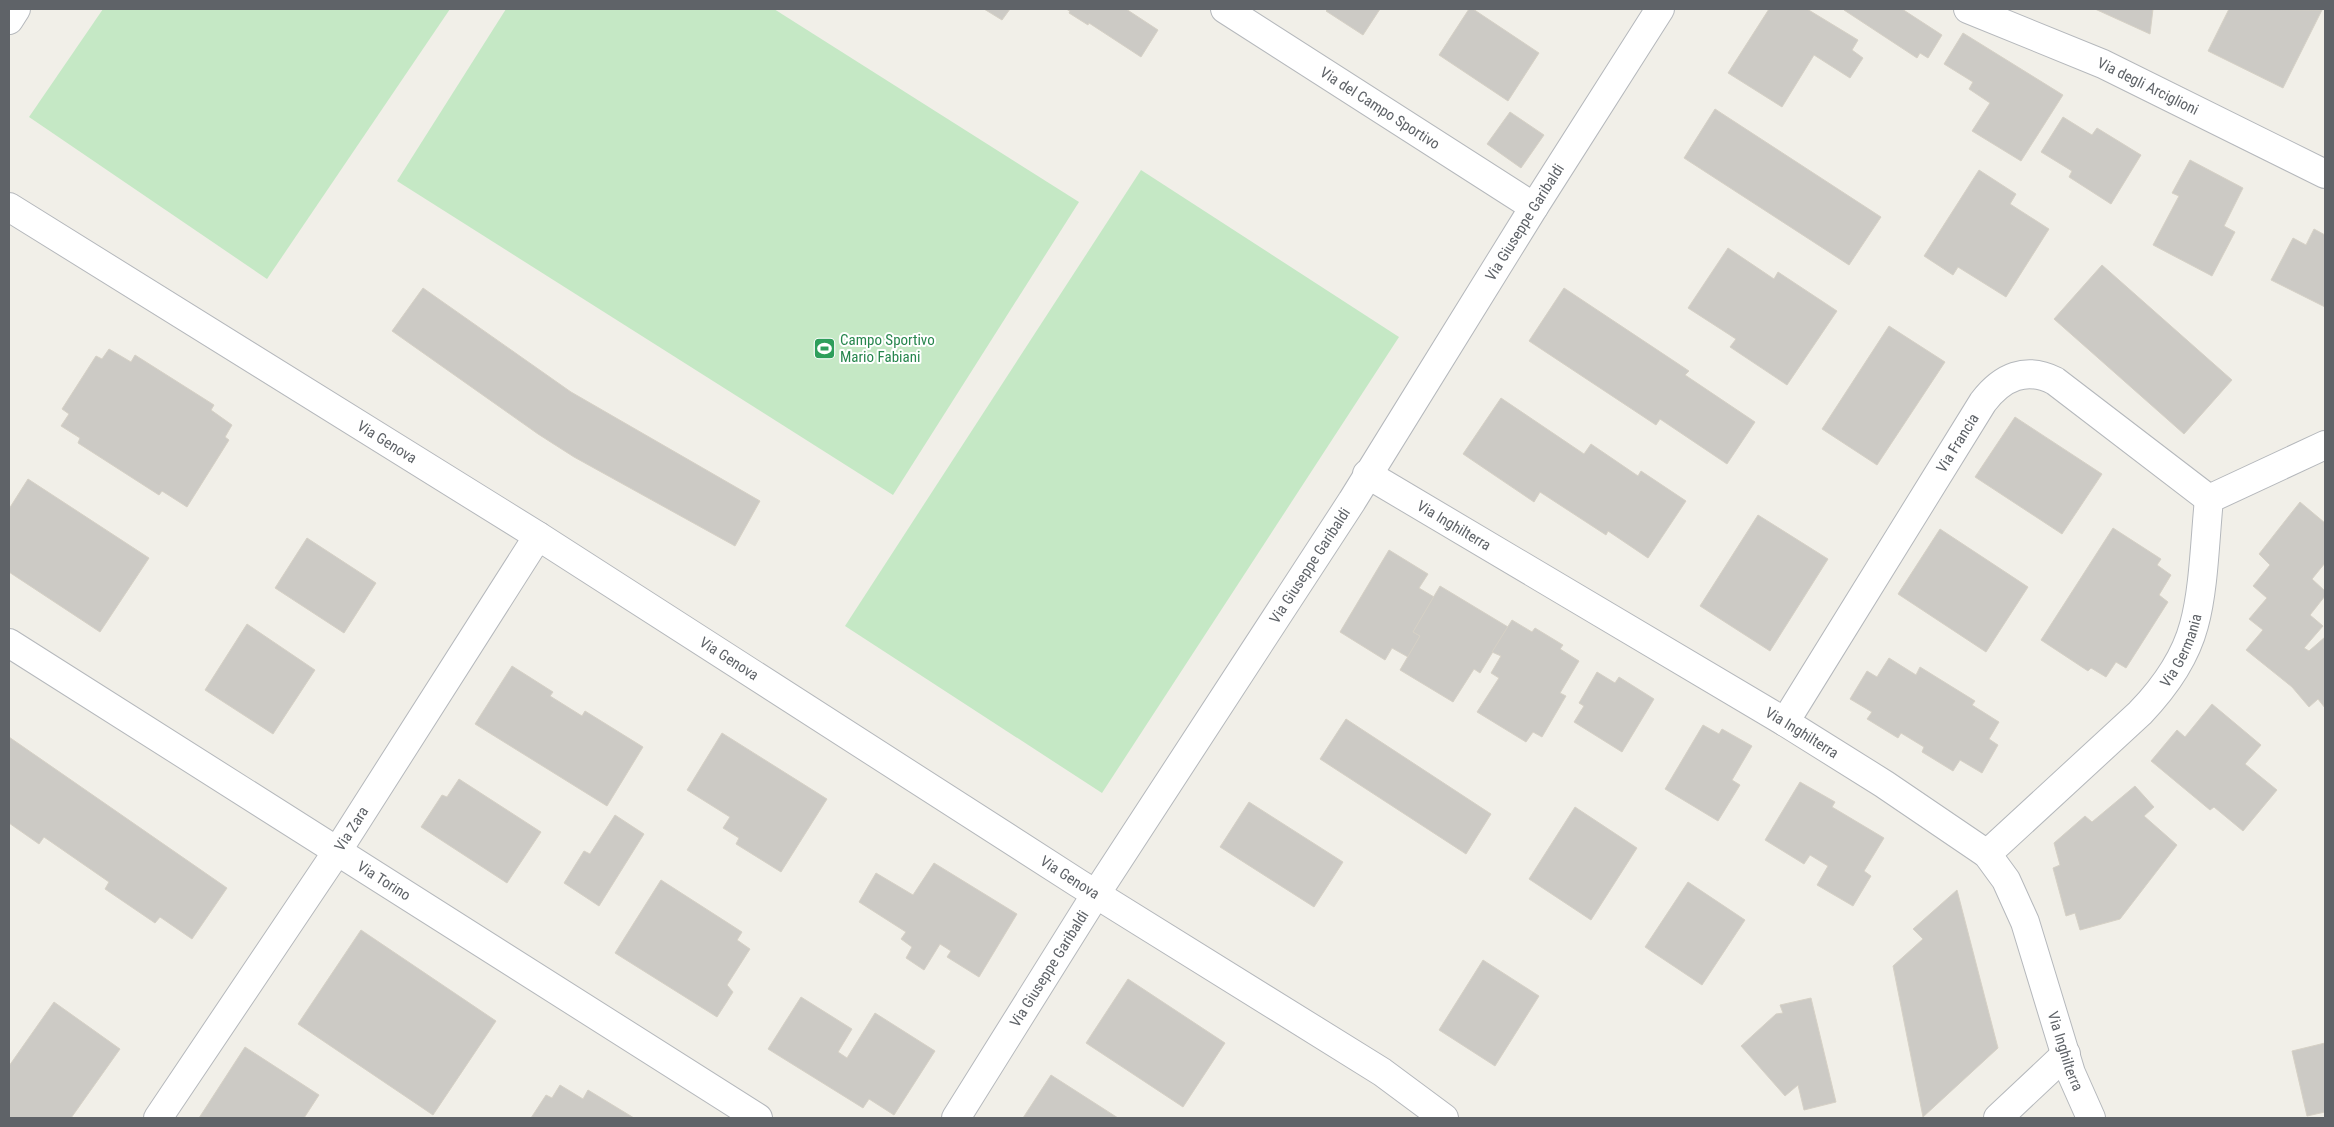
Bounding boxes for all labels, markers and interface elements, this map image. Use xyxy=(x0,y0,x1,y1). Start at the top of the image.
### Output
street label: Via degli Arciglioni xyxy=(2095,54,2202,119)
street label: Via del Campo Sportivo xyxy=(1317,63,1443,153)
street label: Via Giuseppe Garibaldi xyxy=(1482,161,1568,284)
place label: Campo Sportivo Mario Fabiani xyxy=(840,331,935,366)
sports icon: Campo Sportivo Mario Fabiani xyxy=(812,337,836,361)
street label: Via Francia xyxy=(1933,410,1983,476)
street label: Via Genova xyxy=(354,417,420,467)
street label: Via Inghilterra xyxy=(1414,497,1494,554)
street label: Via Giuseppe Garibaldi xyxy=(1266,504,1354,627)
street label: Via Germania xyxy=(2156,612,2205,691)
street label: Via Genova xyxy=(696,633,762,684)
street label: Via Inghilterra xyxy=(1762,703,1842,762)
street label: Via Zara xyxy=(331,803,372,854)
street label: Via Genova xyxy=(1037,852,1103,903)
street label: Via Torino xyxy=(354,857,414,904)
street label: Via Giuseppe Garibaldi xyxy=(1006,907,1093,1030)
street label: Via Inghilterra xyxy=(2044,1009,2087,1094)

